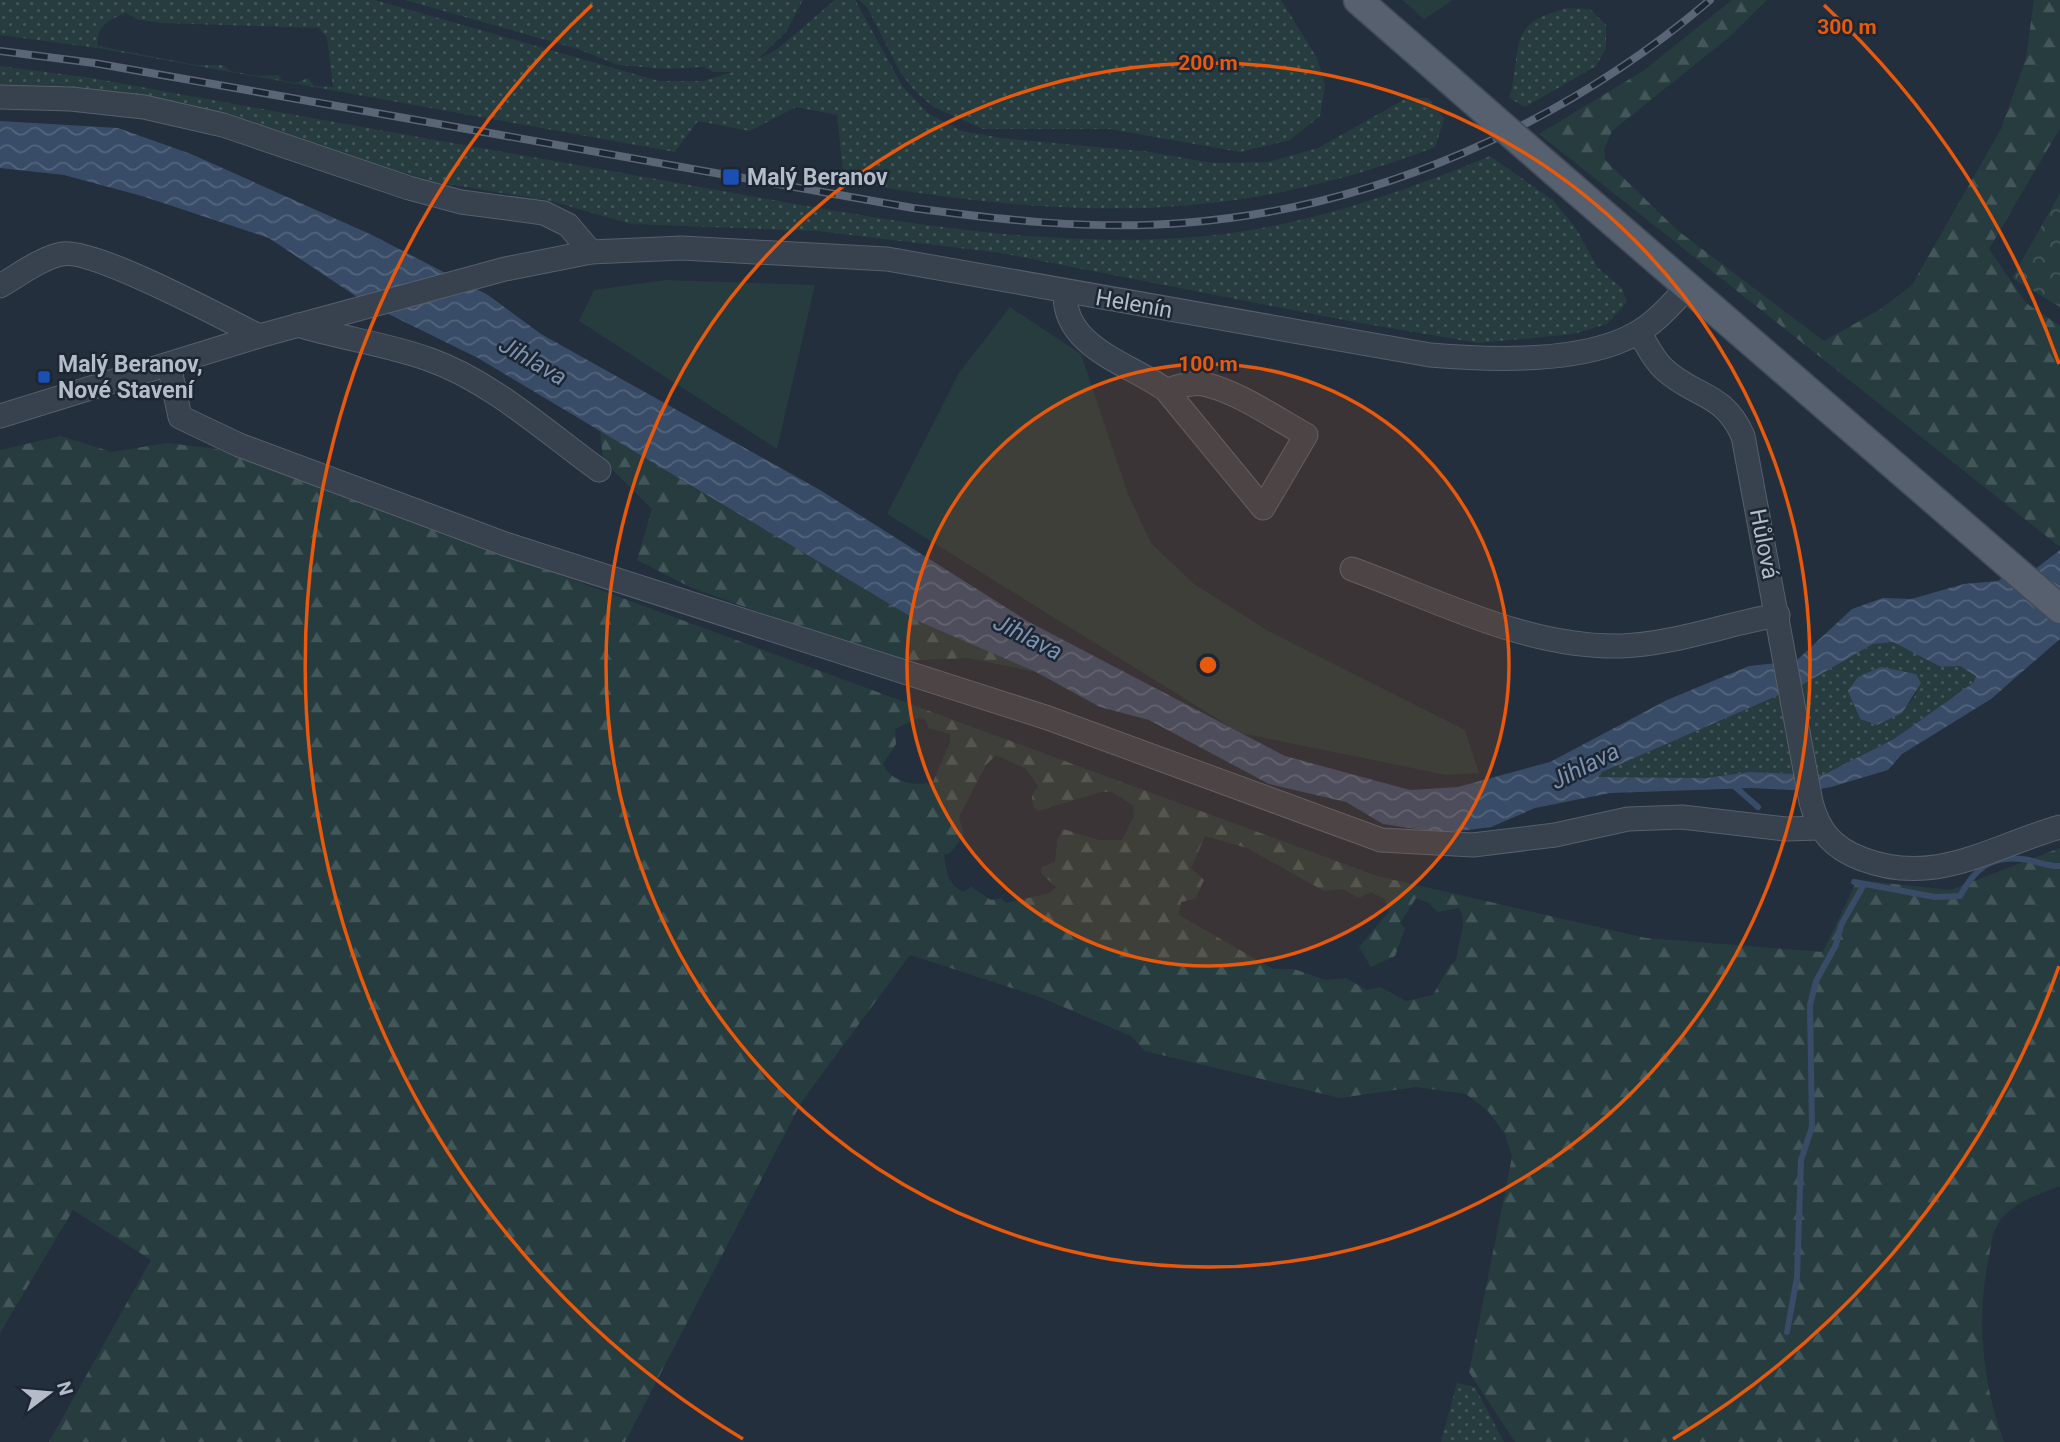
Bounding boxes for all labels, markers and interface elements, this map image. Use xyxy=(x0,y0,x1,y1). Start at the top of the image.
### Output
text: 300 m xyxy=(1817,15,1877,39)
text: 200 m xyxy=(1178,51,1238,75)
place label: Malý Beranov xyxy=(747,164,888,191)
marker: Malý Beranov xyxy=(721,167,741,187)
street label: Helenín xyxy=(1093,284,1175,324)
water label: Jihlava xyxy=(494,331,572,391)
place label: Malý Beranov, Nové Stavení xyxy=(58,351,203,404)
text: 100 m xyxy=(1178,352,1238,376)
marker: Malý Beranov, Nové Stavení xyxy=(36,369,52,385)
street label: Hůlová xyxy=(1744,507,1784,581)
water label: Jihlava xyxy=(989,608,1067,666)
centre of rings xyxy=(1196,653,1220,677)
water label: Jihlava xyxy=(1546,737,1624,795)
north arrow xyxy=(14,1358,84,1428)
text: N xyxy=(52,1379,78,1398)

